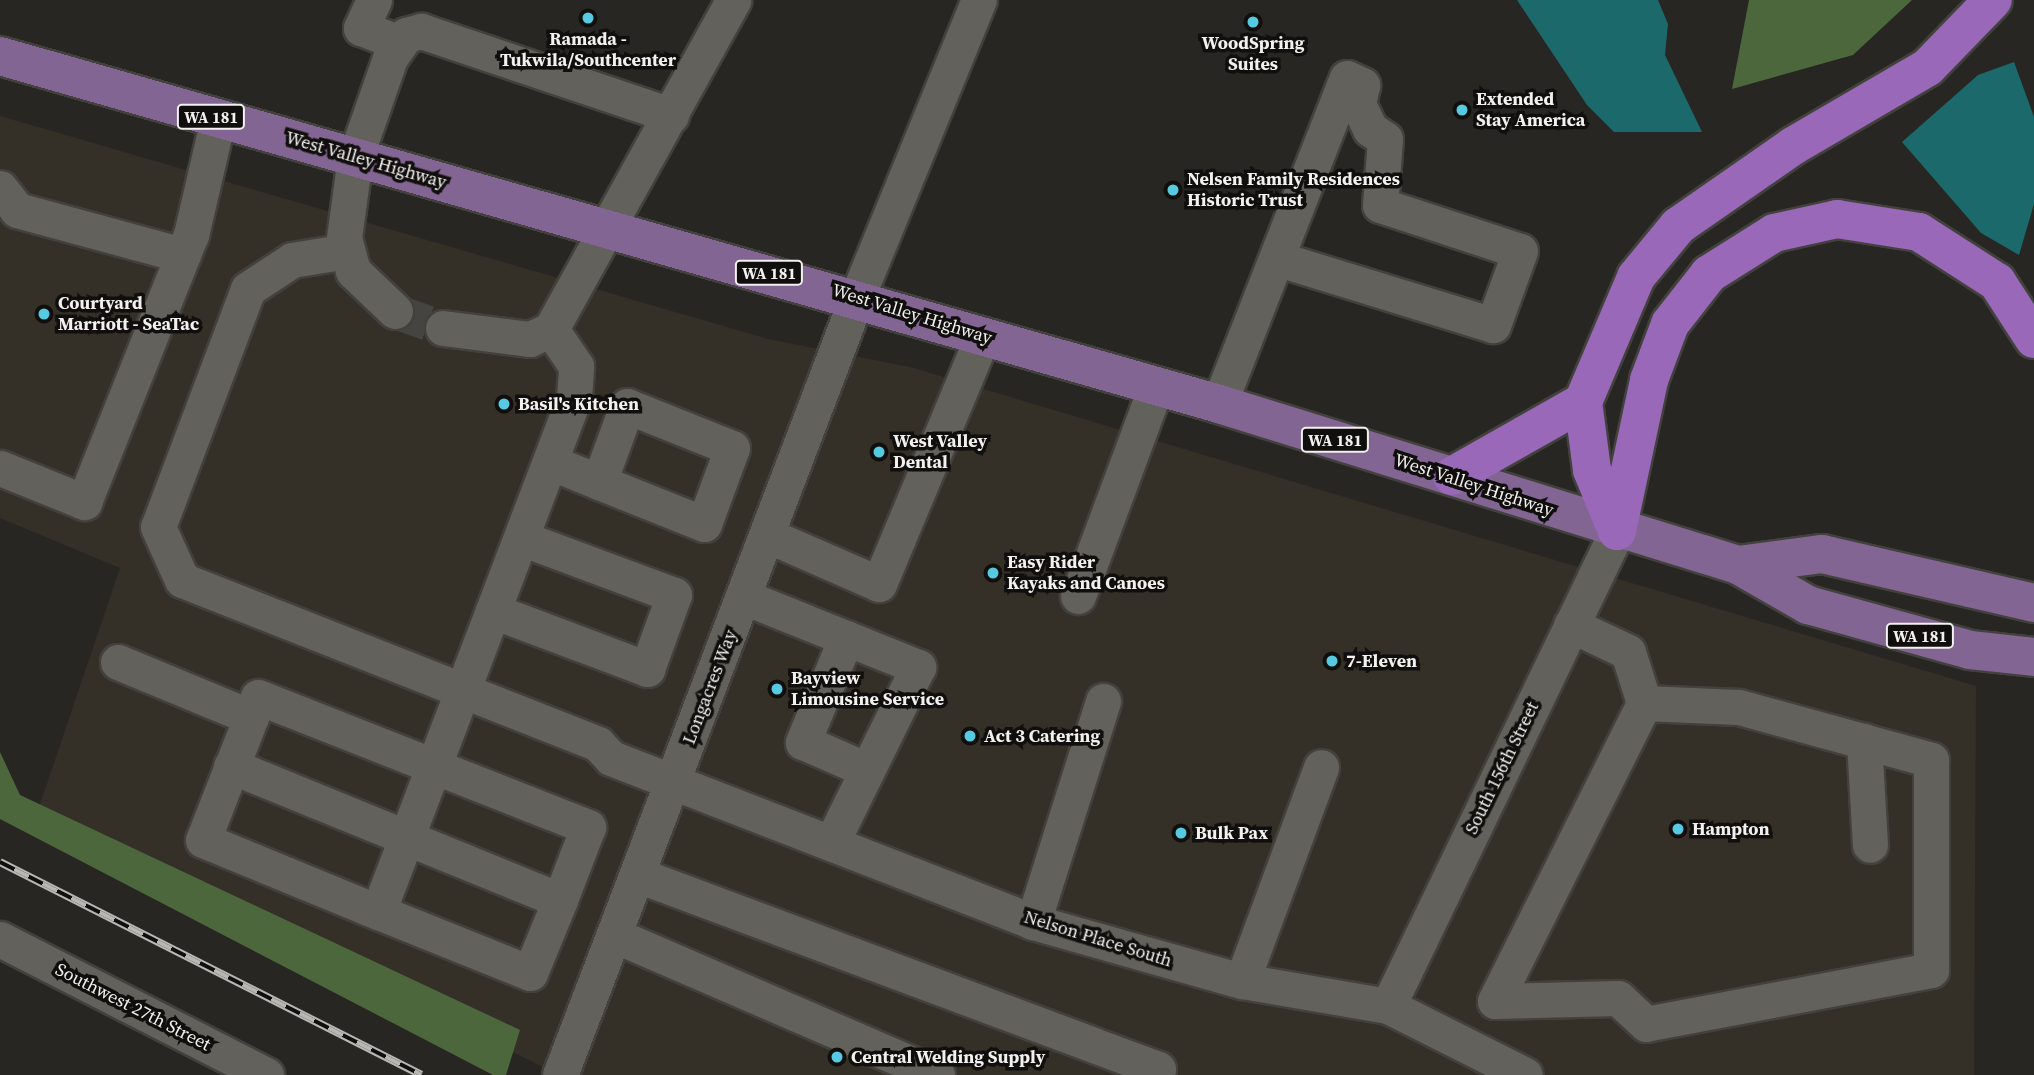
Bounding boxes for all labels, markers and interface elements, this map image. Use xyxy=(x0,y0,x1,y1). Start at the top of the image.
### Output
marker: Ramada - Tukwila/Southcenter xyxy=(580,10,596,26)
marker: WoodSpring Suites xyxy=(1245,14,1261,30)
place label: Ramada - Tukwila/Southcenter xyxy=(500,29,676,72)
place label: WoodSpring Suites xyxy=(1202,33,1304,76)
place label: Extended Stay America xyxy=(1476,89,1585,132)
marker: Extended Stay America xyxy=(1454,102,1470,118)
road number: WA 181 xyxy=(176,105,246,130)
street label: West Valley Highway xyxy=(283,127,449,193)
place label: Nelsen Family Residences Historic Trust xyxy=(1187,169,1400,212)
marker: Nelsen Family Residences Historic Trust xyxy=(1165,182,1181,198)
road number: WA 181 xyxy=(734,260,804,286)
street label: West Valley Highway xyxy=(829,279,995,349)
place label: Courtyard Marriott - SeaTac xyxy=(58,293,199,336)
marker: Courtyard Marriott - SeaTac xyxy=(36,306,52,322)
place label: Basil's Kitchen xyxy=(518,393,639,415)
marker: Basil's Kitchen xyxy=(496,396,512,412)
road number: WA 181 xyxy=(1300,428,1370,452)
place label: West Valley Dental xyxy=(893,431,988,474)
marker: West Valley Dental xyxy=(871,444,887,460)
street label: West Valley Highway xyxy=(1391,449,1557,521)
place label: Easy Rider Kayaks and Canoes xyxy=(1007,552,1165,594)
marker: Easy Rider Kayaks and Canoes xyxy=(985,565,1001,581)
road number: WA 181 xyxy=(1885,624,1955,649)
street label: Longacres Way xyxy=(678,627,742,747)
place label: 7-Eleven xyxy=(1346,650,1417,672)
marker: 7-Eleven xyxy=(1324,653,1340,669)
place label: Bayview Limousine Service xyxy=(791,668,944,710)
marker: Bayview Limousine Service xyxy=(769,681,785,697)
street label: South 156th Street xyxy=(1461,698,1543,838)
place label: Act 3 Catering xyxy=(984,725,1100,747)
marker: Act 3 Catering xyxy=(962,728,978,744)
place label: Hampton xyxy=(1692,818,1770,840)
marker: Hampton xyxy=(1670,821,1686,837)
place label: Bulk Pax xyxy=(1195,822,1268,844)
marker: Bulk Pax xyxy=(1173,825,1189,841)
street label: Nelson Place South xyxy=(1022,906,1174,972)
street label: Southwest 27th Street xyxy=(52,958,214,1056)
place label: Central Welding Supply xyxy=(851,1046,1046,1068)
marker: Central Welding Supply xyxy=(829,1049,845,1065)

